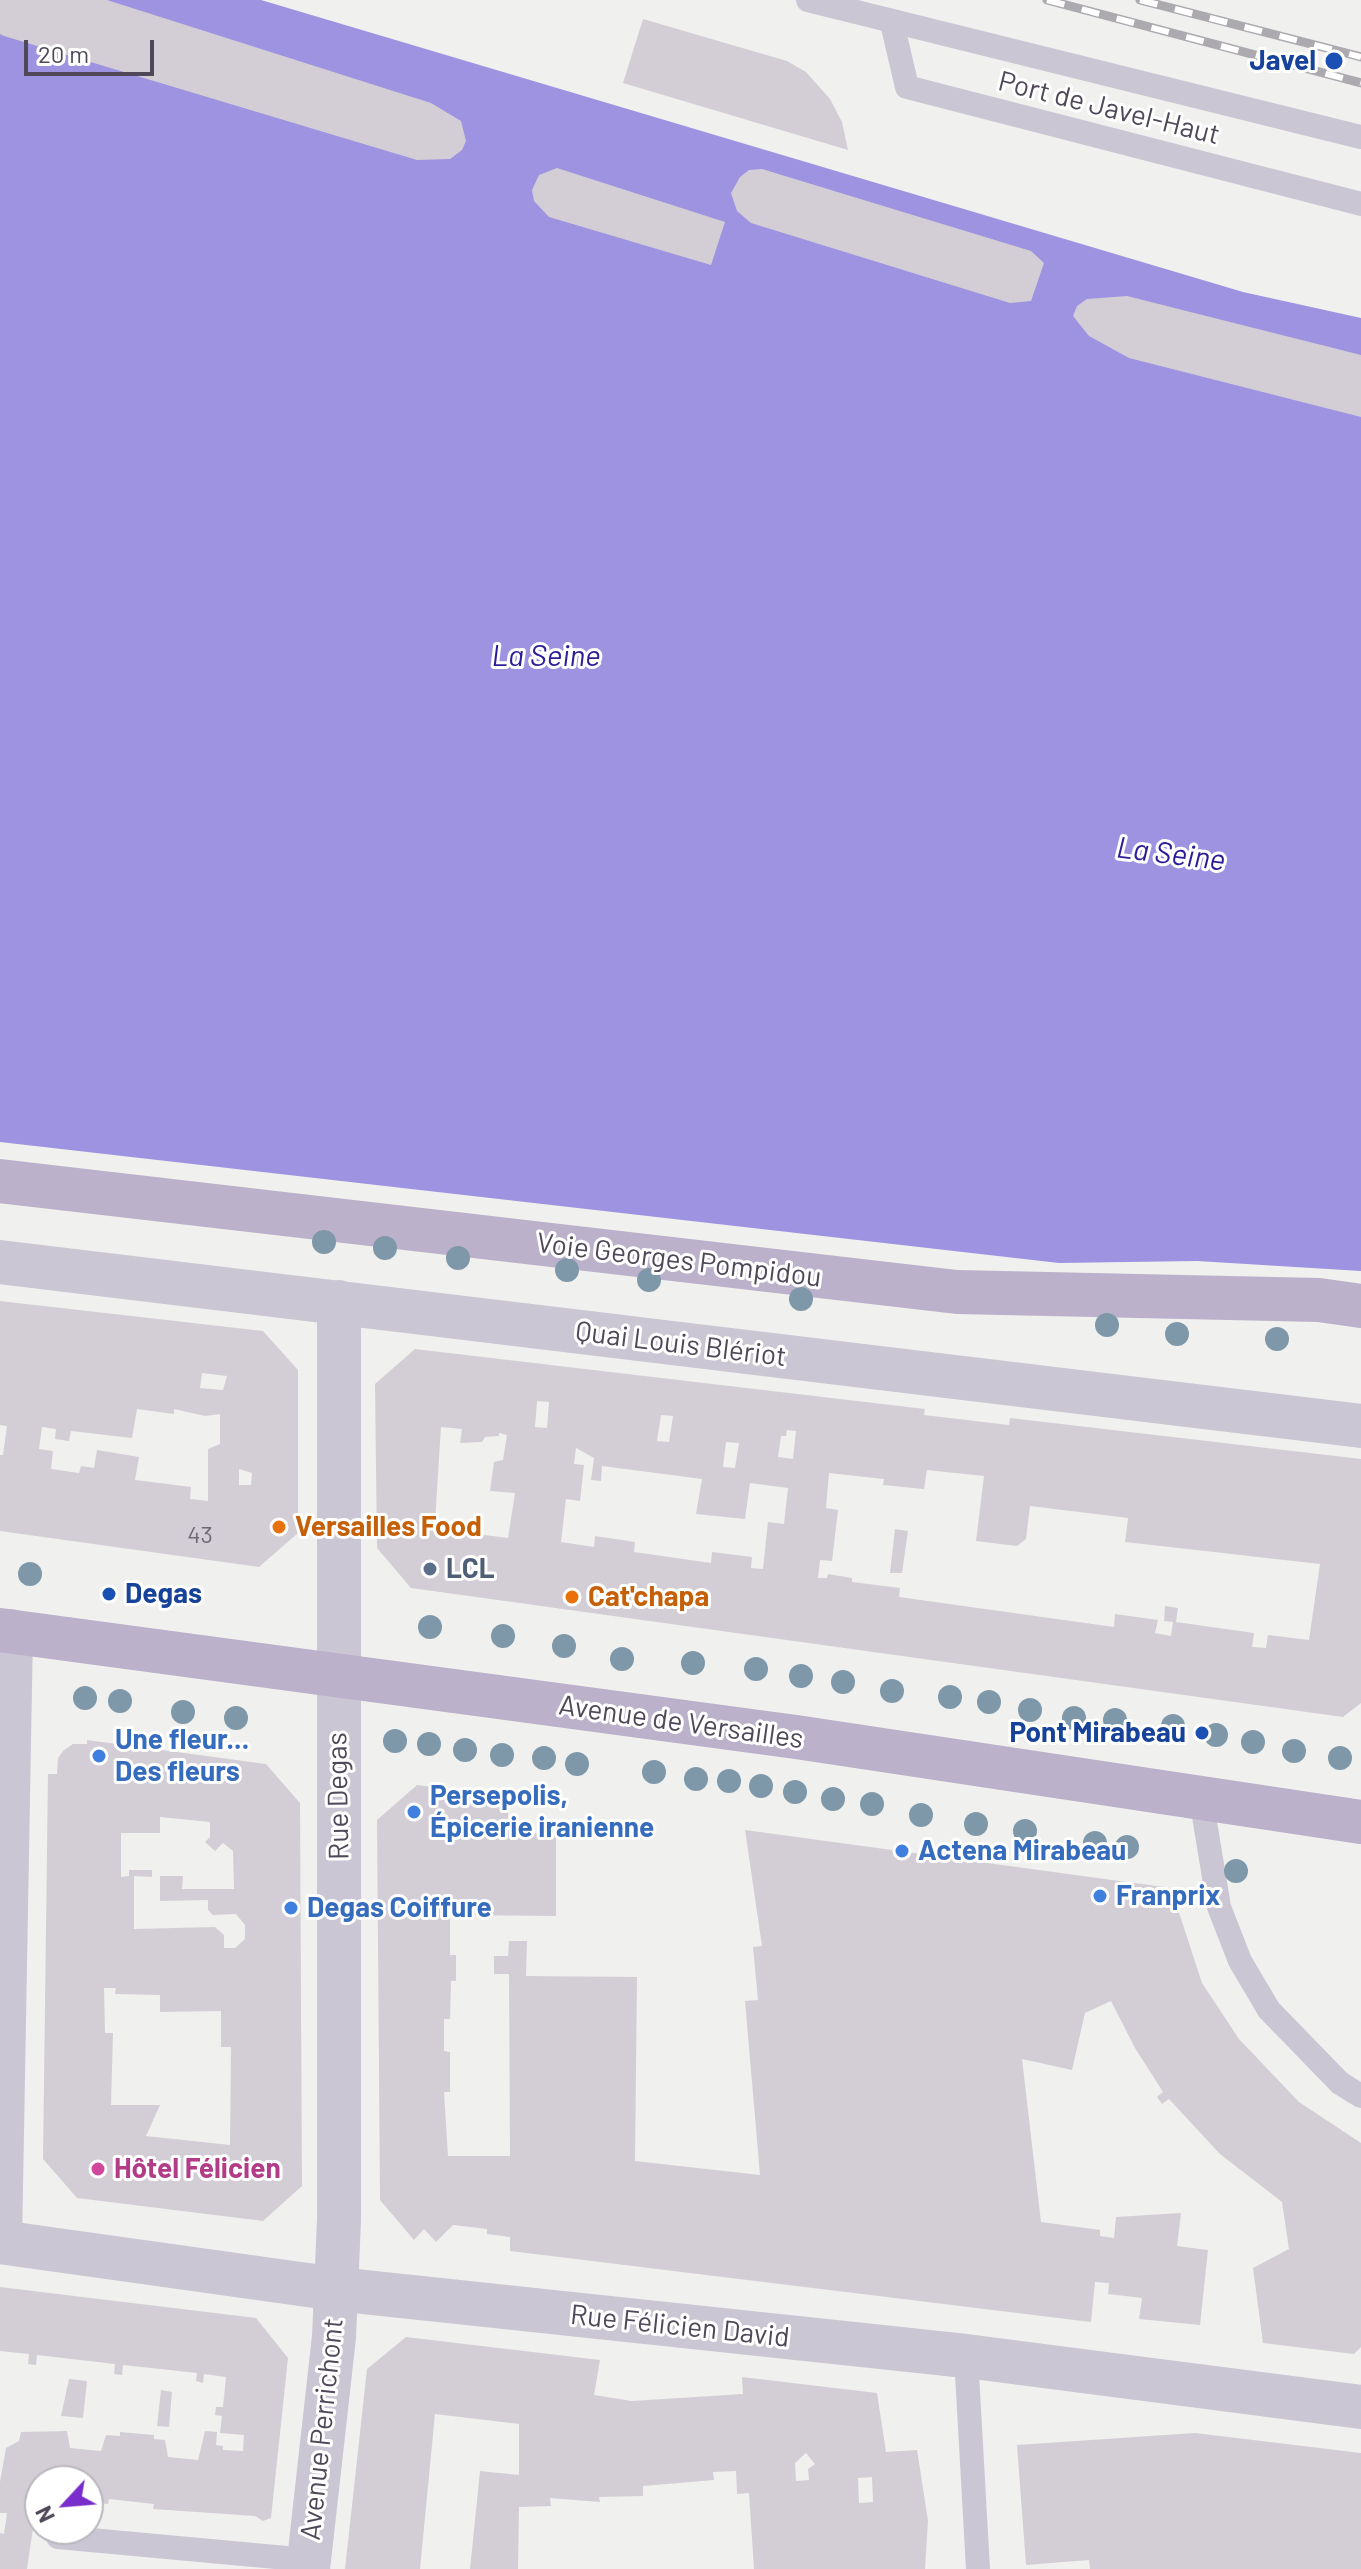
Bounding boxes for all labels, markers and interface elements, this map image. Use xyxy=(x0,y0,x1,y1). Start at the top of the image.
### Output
scale bar xyxy=(28,24,158,74)
text: 20 m xyxy=(38,39,89,68)
place label: Javel xyxy=(1250,44,1316,78)
marker: Javel xyxy=(1323,50,1345,72)
street label: Port de Javel-Haut xyxy=(995,64,1223,152)
water label: La Seine xyxy=(491,638,601,674)
water label: La Seine xyxy=(1115,829,1227,879)
street label: Voie Georges Pompidou xyxy=(535,1226,823,1294)
street label: Quai Louis Blériot xyxy=(574,1314,788,1374)
place label: Versailles Food xyxy=(295,1510,482,1544)
marker: Versailles Food xyxy=(270,1518,288,1536)
house number: 43 xyxy=(187,1521,213,1549)
place label: LCL xyxy=(446,1552,495,1586)
marker: LCL xyxy=(421,1560,439,1578)
place label: Degas xyxy=(125,1577,202,1611)
place label: Cat'chapa xyxy=(588,1580,709,1614)
marker: Degas xyxy=(100,1585,118,1603)
marker: Cat'chapa xyxy=(563,1588,581,1606)
street label: Avenue de Versailles xyxy=(557,1688,805,1756)
place label: Pont Mirabeau xyxy=(1009,1716,1186,1750)
place label: Une fleur... Des fleurs xyxy=(115,1723,249,1789)
marker: Pont Mirabeau xyxy=(1193,1724,1211,1742)
street label: Rue Degas xyxy=(320,1732,356,1860)
marker: Une fleur... Des fleurs xyxy=(90,1747,108,1765)
place label: Persepolis, Épicerie iranienne xyxy=(430,1779,654,1845)
marker: Persepolis, Épicerie iranienne xyxy=(405,1803,423,1821)
place label: Actena Mirabeau xyxy=(918,1834,1126,1868)
marker: Actena Mirabeau xyxy=(893,1842,911,1860)
place label: Franprix xyxy=(1116,1879,1220,1913)
marker: Franprix xyxy=(1091,1887,1109,1905)
place label: Degas Coiffure xyxy=(307,1891,492,1925)
marker: Degas Coiffure xyxy=(282,1899,300,1917)
place label: Hôtel Félicien xyxy=(114,2152,281,2186)
marker: Hôtel Félicien xyxy=(89,2160,107,2178)
street label: Rue Félicien David xyxy=(569,2298,791,2354)
street label: Avenue Perrichont xyxy=(294,2316,350,2542)
north arrow xyxy=(24,2465,104,2545)
text: N xyxy=(29,2502,59,2527)

